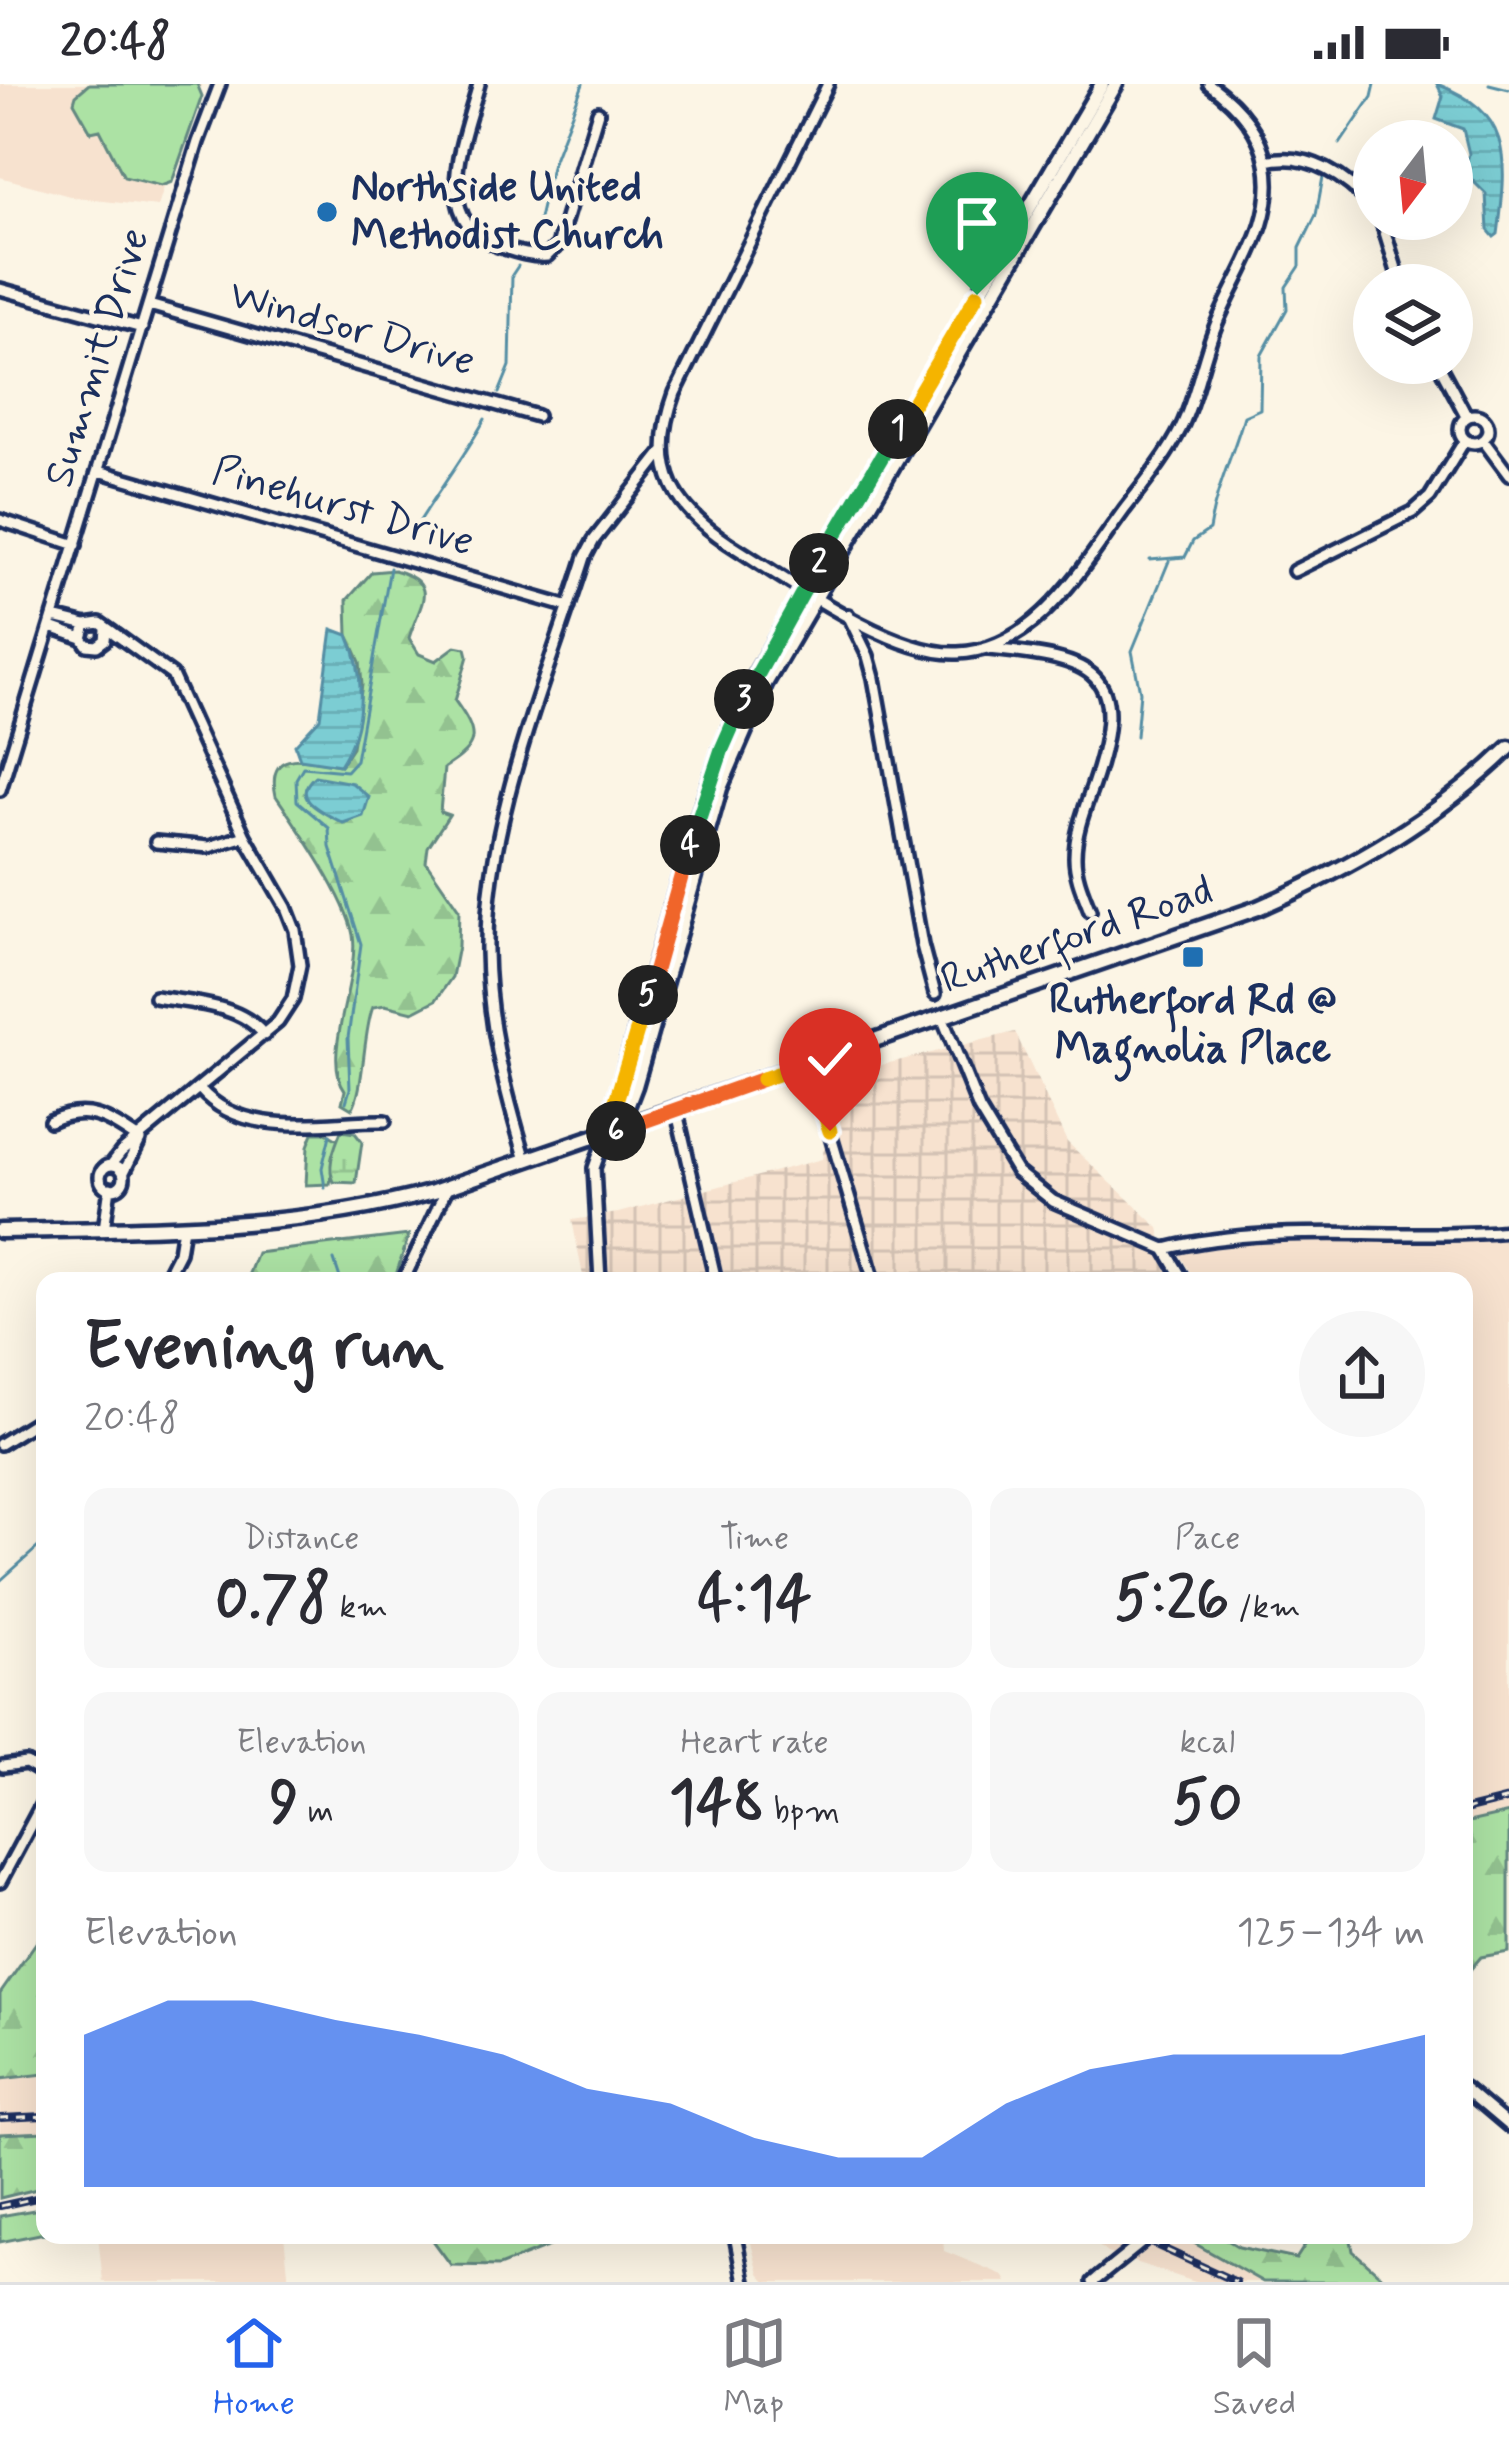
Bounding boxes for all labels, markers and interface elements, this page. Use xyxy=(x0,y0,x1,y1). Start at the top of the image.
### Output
text: 20:48 xyxy=(60,13,171,72)
north arrow xyxy=(1353,120,1473,240)
map controls xyxy=(1353,120,1473,384)
place label: Northside United Methodist Church xyxy=(351,161,664,264)
pin xyxy=(926,172,1028,295)
icon: arrive xyxy=(944,190,1010,256)
marker: Northside United Methodist Church xyxy=(314,199,340,225)
street label: Summit Drive xyxy=(33,222,163,494)
button: layers xyxy=(1353,264,1473,384)
street label: Windsor Drive xyxy=(223,268,481,390)
pin: 1 xyxy=(868,399,928,459)
text: 1 xyxy=(891,407,905,451)
street label: Pinehurst Drive xyxy=(206,443,480,571)
pin: 2 xyxy=(789,533,849,593)
text: 2 xyxy=(811,541,827,585)
pin: 3 xyxy=(714,669,774,729)
text: 3 xyxy=(737,677,751,721)
pin: 4 xyxy=(660,815,720,875)
text: 4 xyxy=(680,823,700,867)
street label: Rutherford Road xyxy=(934,864,1221,1011)
marker: Rutherford Rd @ Magnolia Place xyxy=(1180,944,1206,970)
pin: 5 xyxy=(618,965,678,1025)
text: 5 xyxy=(638,973,658,1017)
place label: Rutherford Rd @ Magnolia Place xyxy=(1049,974,1337,1082)
pin xyxy=(779,1008,881,1131)
icon: check xyxy=(797,1026,863,1092)
pin: 6 xyxy=(586,1101,646,1161)
text: 6 xyxy=(608,1109,624,1153)
text: Evening run xyxy=(84,1306,444,1392)
button: share xyxy=(1299,1311,1425,1437)
text: 20:48 xyxy=(84,1394,180,1445)
text: Distance xyxy=(244,1517,360,1561)
text: Time xyxy=(720,1517,789,1561)
text: Pace xyxy=(1175,1517,1240,1561)
text: 0.78 xyxy=(215,1561,331,1640)
text: 4:14 xyxy=(697,1561,812,1640)
text: 5:26 xyxy=(1114,1561,1229,1640)
text: km xyxy=(331,1586,388,1630)
text: /km xyxy=(1229,1586,1301,1630)
text: Elevation xyxy=(237,1721,366,1765)
text: Heart rate xyxy=(680,1721,829,1765)
text: kcal xyxy=(1180,1721,1235,1765)
text: 9 xyxy=(269,1765,299,1844)
text: 148 xyxy=(669,1765,765,1844)
text: 50 xyxy=(1172,1765,1243,1844)
text: m xyxy=(299,1790,334,1834)
text: bpm xyxy=(765,1790,840,1834)
text: Elevation xyxy=(84,1908,238,1959)
text: 125–134 m xyxy=(1237,1908,1425,1959)
tab: Home xyxy=(213,2310,295,2426)
tab: Map xyxy=(721,2310,787,2426)
tab: Saved xyxy=(1213,2310,1296,2426)

